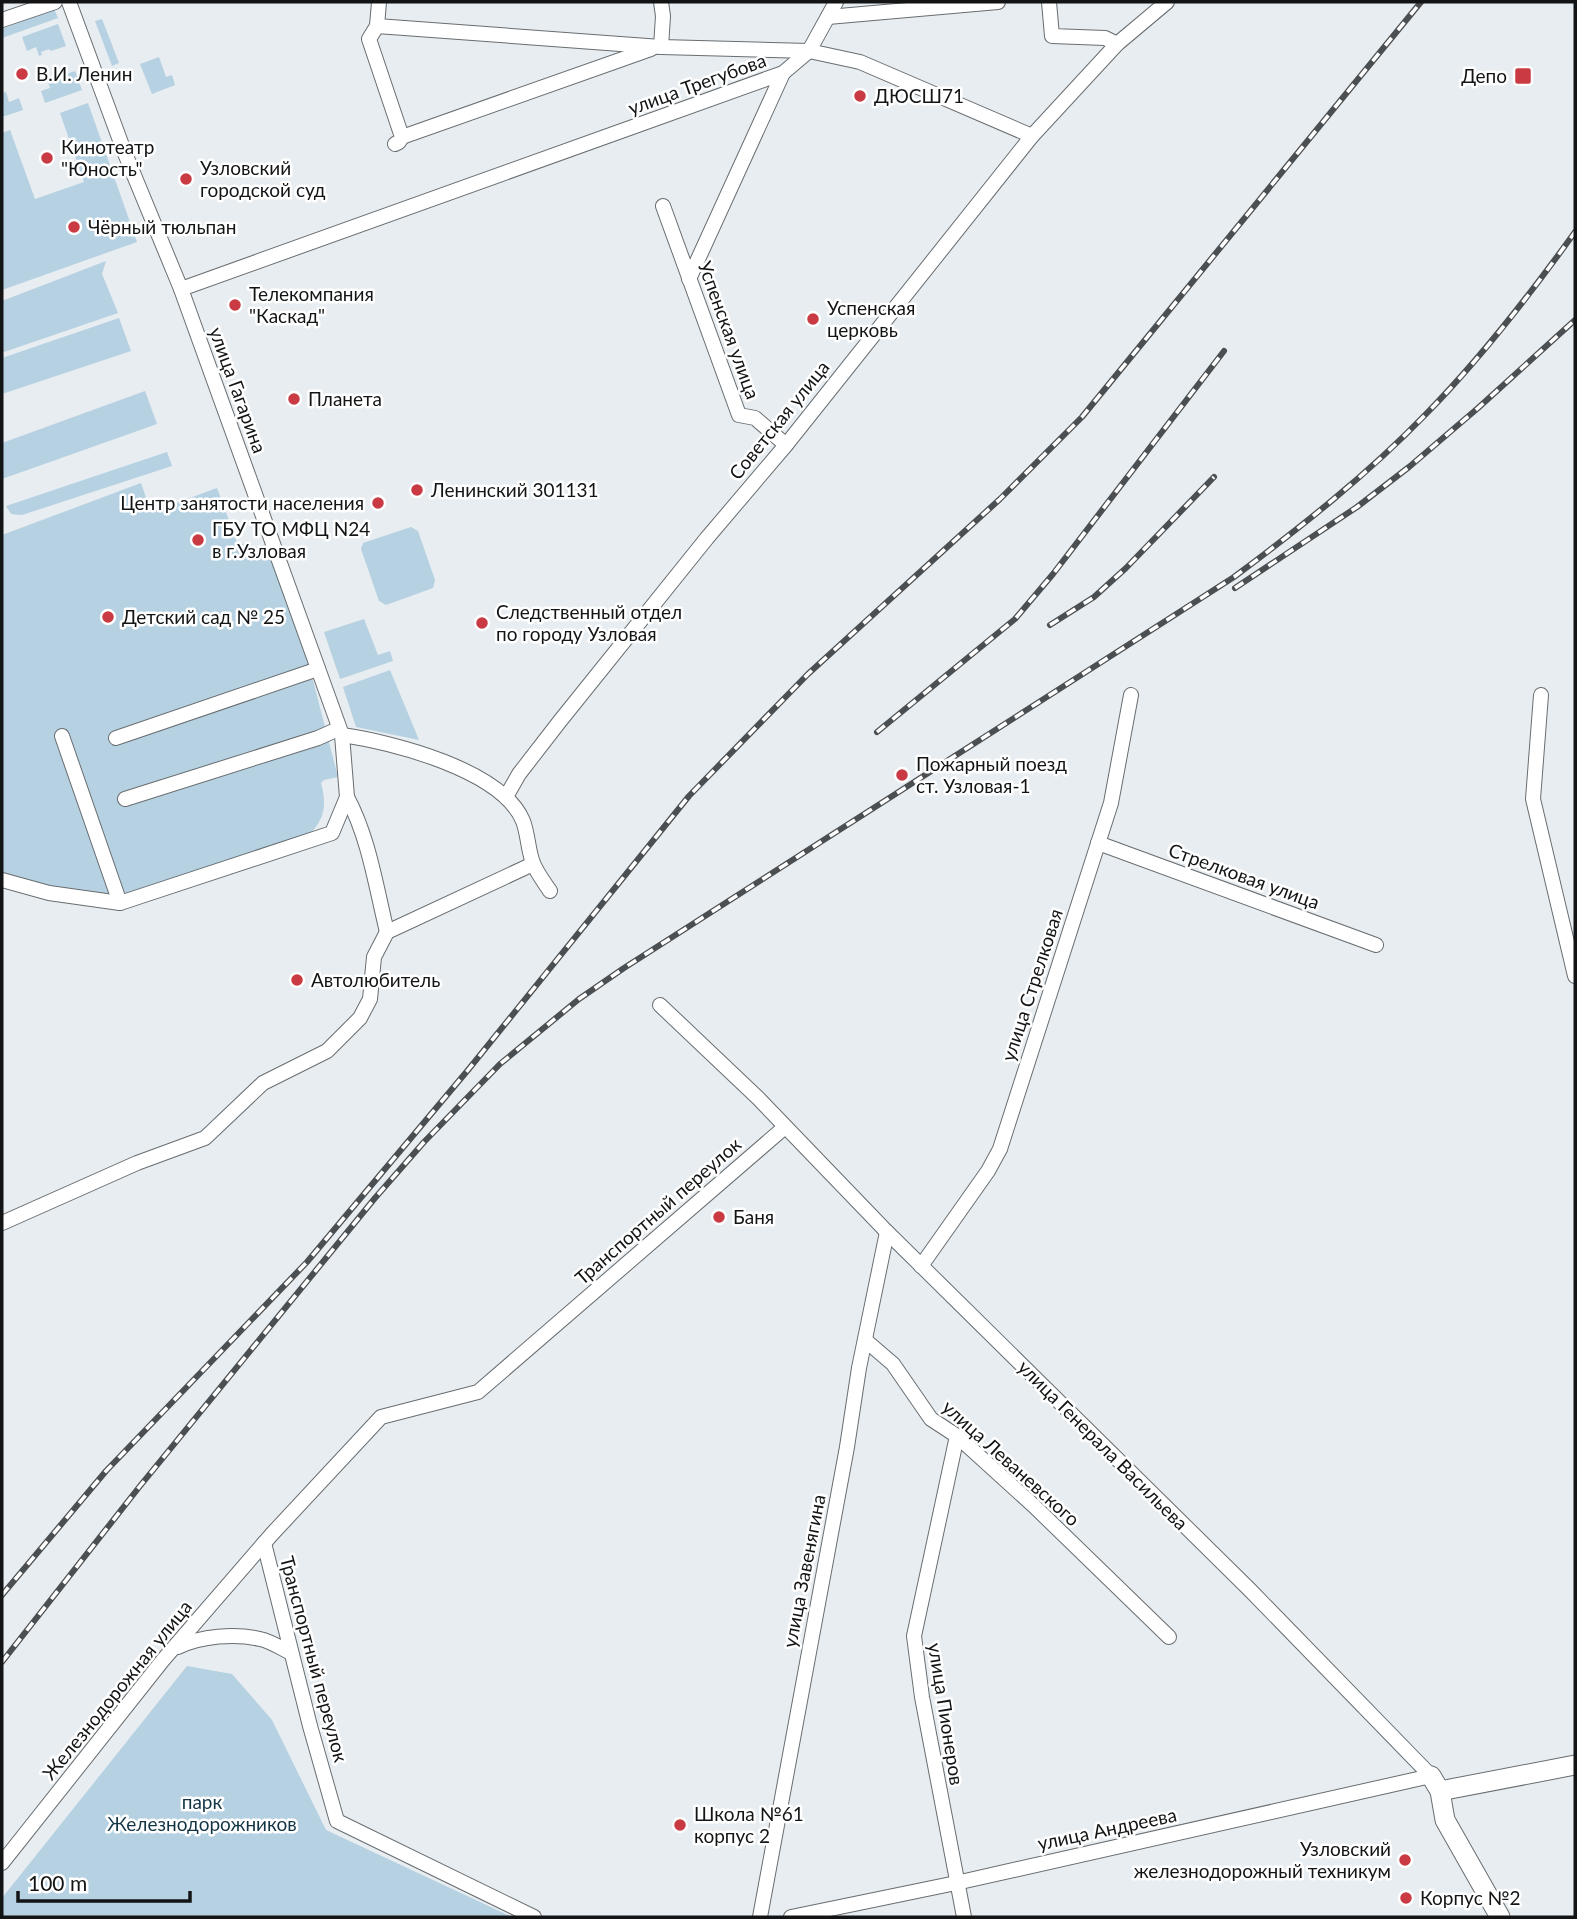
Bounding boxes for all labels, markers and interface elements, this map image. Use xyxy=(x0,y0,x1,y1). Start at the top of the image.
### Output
street label: улица Трегубова xyxy=(625,48,769,119)
place label: В.И. Ленин xyxy=(36,62,132,85)
place label: Депо xyxy=(1461,64,1507,87)
marker: В.И. Ленин xyxy=(14,66,30,82)
marker: Депо xyxy=(1513,66,1533,86)
place label: ДЮСШ71 xyxy=(874,84,964,107)
marker: ДЮСШ71 xyxy=(852,88,868,104)
place label: Кинотеатр "Юность" xyxy=(61,135,154,180)
marker: Кинотеатр "Юность" xyxy=(39,150,55,166)
place label: Узловский городской суд xyxy=(200,156,326,201)
marker: Узловский городской суд xyxy=(178,171,194,187)
place label: Чёрный тюльпан xyxy=(88,215,236,238)
marker: Чёрный тюльпан xyxy=(66,219,82,235)
street label: Успенская улица xyxy=(694,258,765,402)
place label: Телекомпания "Каскад" xyxy=(249,282,374,327)
place label: Успенская церковь xyxy=(827,296,915,341)
marker: Телекомпания "Каскад" xyxy=(227,297,243,313)
marker: Успенская церковь xyxy=(805,311,821,327)
street label: улица Гагарина xyxy=(205,324,272,456)
street label: Советская улица xyxy=(724,356,834,484)
place label: Планета xyxy=(308,387,382,410)
marker: Планета xyxy=(286,391,302,407)
place label: Ленинский 301131 xyxy=(430,478,599,501)
marker: Ленинский 301131 xyxy=(409,482,425,498)
place label: Центр занятости населения xyxy=(120,491,364,514)
marker: Центр занятости населения xyxy=(370,495,386,511)
place label: ГБУ ТО МФЦ N24 в г.Узловая xyxy=(212,517,370,562)
marker: ГБУ ТО МФЦ N24 в г.Узловая xyxy=(190,532,206,548)
place label: Следственный отдел по городу Узловая xyxy=(496,600,682,645)
place label: Детский сад № 25 xyxy=(122,605,285,628)
marker: Детский сад № 25 xyxy=(100,609,116,625)
marker: Следственный отдел по городу Узловая xyxy=(474,615,490,631)
place label: Пожарный поезд ст. Узловая-1 xyxy=(916,752,1067,797)
marker: Пожарный поезд ст. Узловая-1 xyxy=(894,767,910,783)
street label: Стрелковая улица xyxy=(1166,838,1323,914)
street label: улица Стрелковая xyxy=(996,906,1067,1064)
place label: Автолюбитель xyxy=(311,968,440,991)
marker: Автолюбитель xyxy=(289,972,305,988)
street label: Транспортный переулок xyxy=(570,1132,746,1289)
place label: Баня xyxy=(733,1205,774,1228)
marker: Баня xyxy=(711,1209,727,1225)
street label: улица Генерала Васильева xyxy=(1014,1355,1193,1534)
street label: улица Леваневского xyxy=(938,1395,1085,1530)
street label: улица Завенягина xyxy=(777,1492,830,1649)
street label: Транспортный переулок xyxy=(276,1553,353,1765)
street label: Железнодорожная улица xyxy=(37,1595,196,1784)
street label: улица Пионеров xyxy=(924,1641,969,1787)
park label: парк Железнодорожников xyxy=(107,1790,297,1835)
place label: Школа №61 корпус 2 xyxy=(694,1802,804,1847)
street label: улица Андреева xyxy=(1035,1803,1179,1854)
marker: Школа №61 корпус 2 xyxy=(672,1817,688,1833)
place label: Узловский железнодорожный техникум xyxy=(1134,1837,1391,1882)
marker: Узловский железнодорожный техникум xyxy=(1397,1852,1413,1868)
scale bar xyxy=(18,1860,189,1904)
text: 100 m xyxy=(28,1870,87,1895)
place label: Корпус №2 xyxy=(1420,1886,1521,1909)
marker: Корпус №2 xyxy=(1398,1890,1414,1906)

